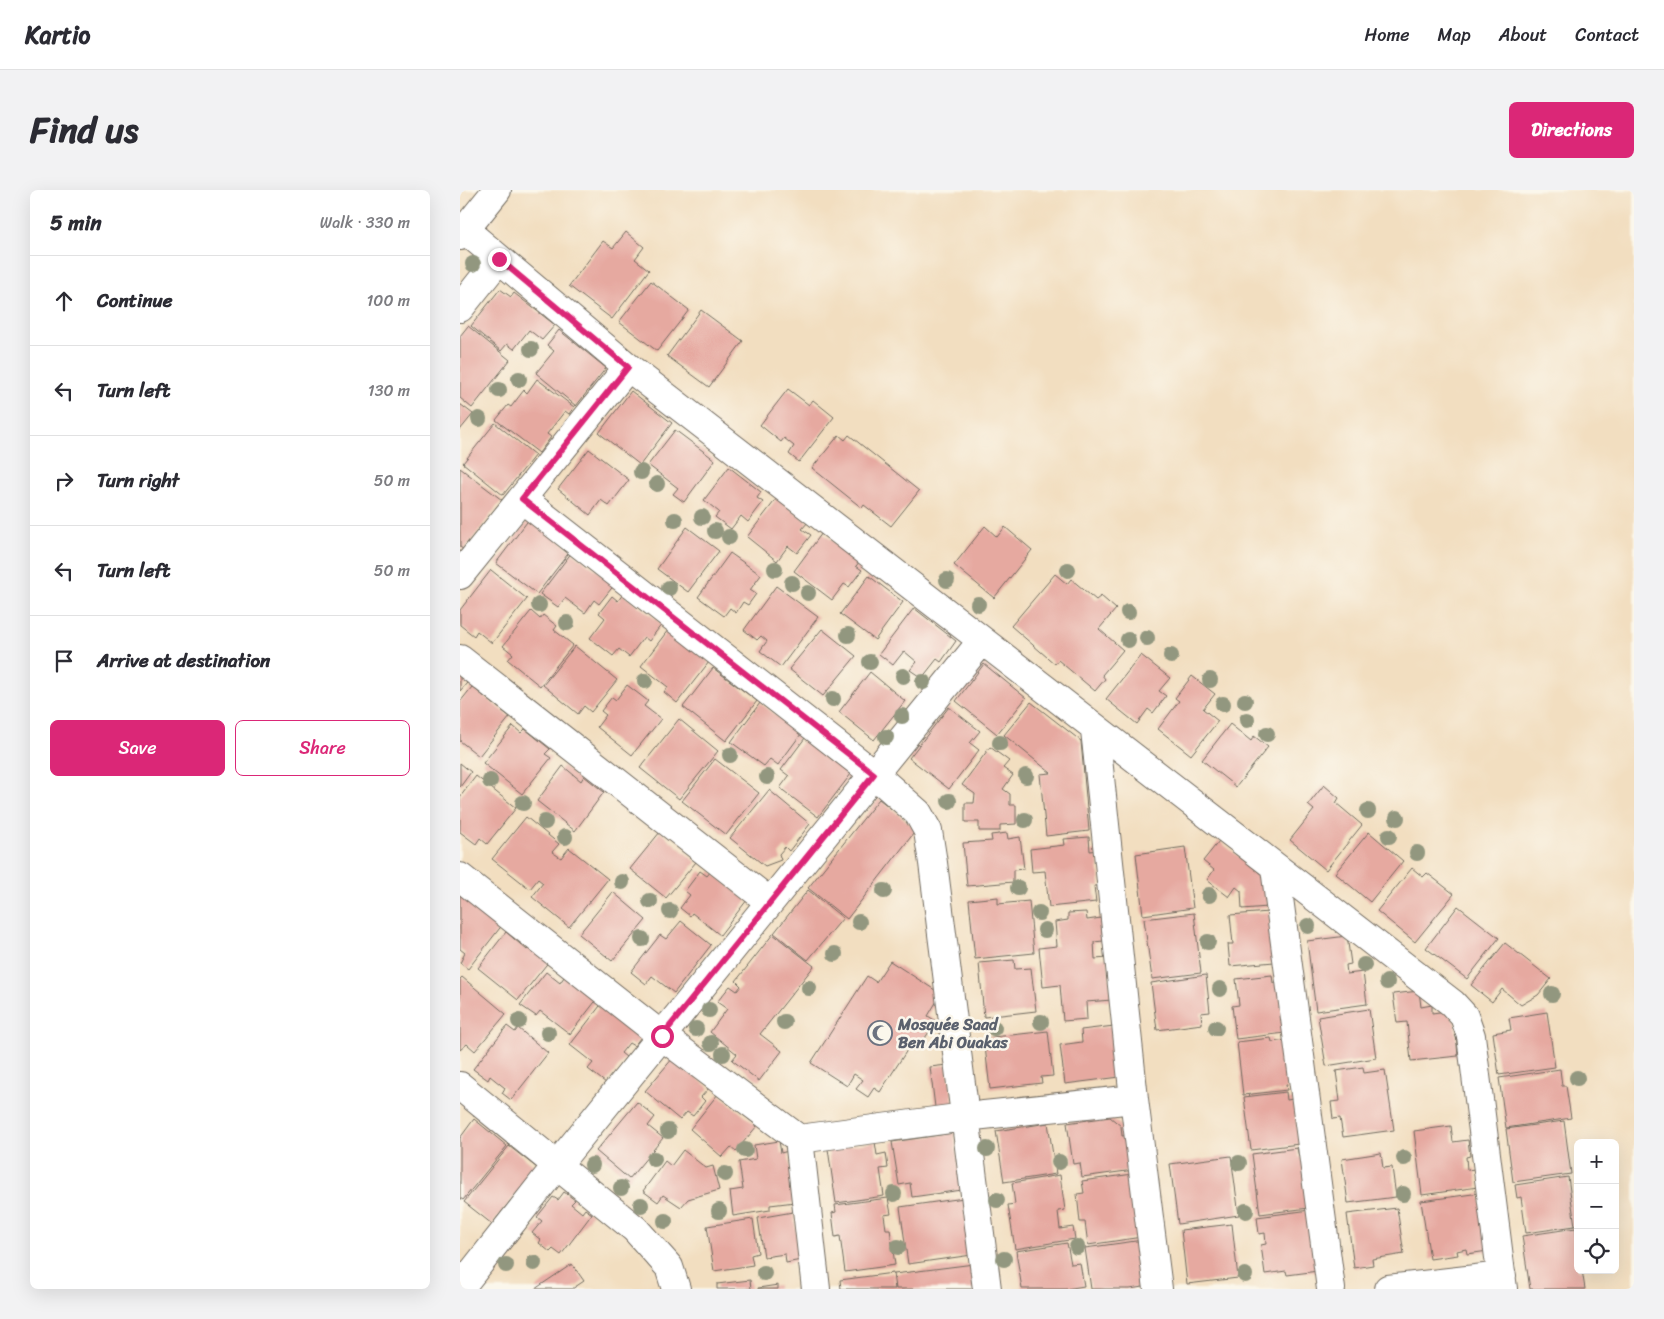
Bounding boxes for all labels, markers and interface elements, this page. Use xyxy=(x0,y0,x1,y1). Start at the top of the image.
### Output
text: Kartio xyxy=(25,14,90,56)
text: Home xyxy=(1365,19,1410,51)
text: Map xyxy=(1438,19,1471,51)
text: About xyxy=(1499,19,1547,51)
text: Contact xyxy=(1575,19,1639,51)
text: Find us xyxy=(30,99,138,161)
button: Directions xyxy=(1509,102,1634,158)
text: 5 min xyxy=(50,204,102,242)
text: Walk · 330 m xyxy=(320,208,410,237)
route end xyxy=(488,248,511,271)
text: Continue xyxy=(97,284,173,317)
text: 100 m xyxy=(366,286,410,315)
icon: ahead xyxy=(50,287,78,315)
text: Turn left xyxy=(97,374,170,407)
text: 130 m xyxy=(368,376,410,405)
icon: left xyxy=(50,377,78,405)
text: Turn right xyxy=(97,464,179,497)
text: 50 m xyxy=(374,466,410,495)
icon: right xyxy=(50,467,78,495)
text: Turn left xyxy=(97,554,170,587)
text: 50 m xyxy=(374,556,410,585)
icon: left xyxy=(50,557,78,585)
text: Arrive at destination xyxy=(97,644,270,677)
icon: arrive xyxy=(50,647,78,675)
button: Save xyxy=(50,720,225,776)
button: Share xyxy=(235,720,410,776)
place label: Mosquée Saad Ben Abi Ouakas xyxy=(897,1010,1008,1057)
mosque icon: Mosquée Saad Ben Abi Ouakas xyxy=(867,1020,893,1046)
route start xyxy=(651,1025,674,1048)
map controls xyxy=(1574,1139,1619,1274)
button: + xyxy=(1574,1139,1619,1184)
button: − xyxy=(1574,1184,1619,1229)
button: locate xyxy=(1574,1229,1619,1274)

